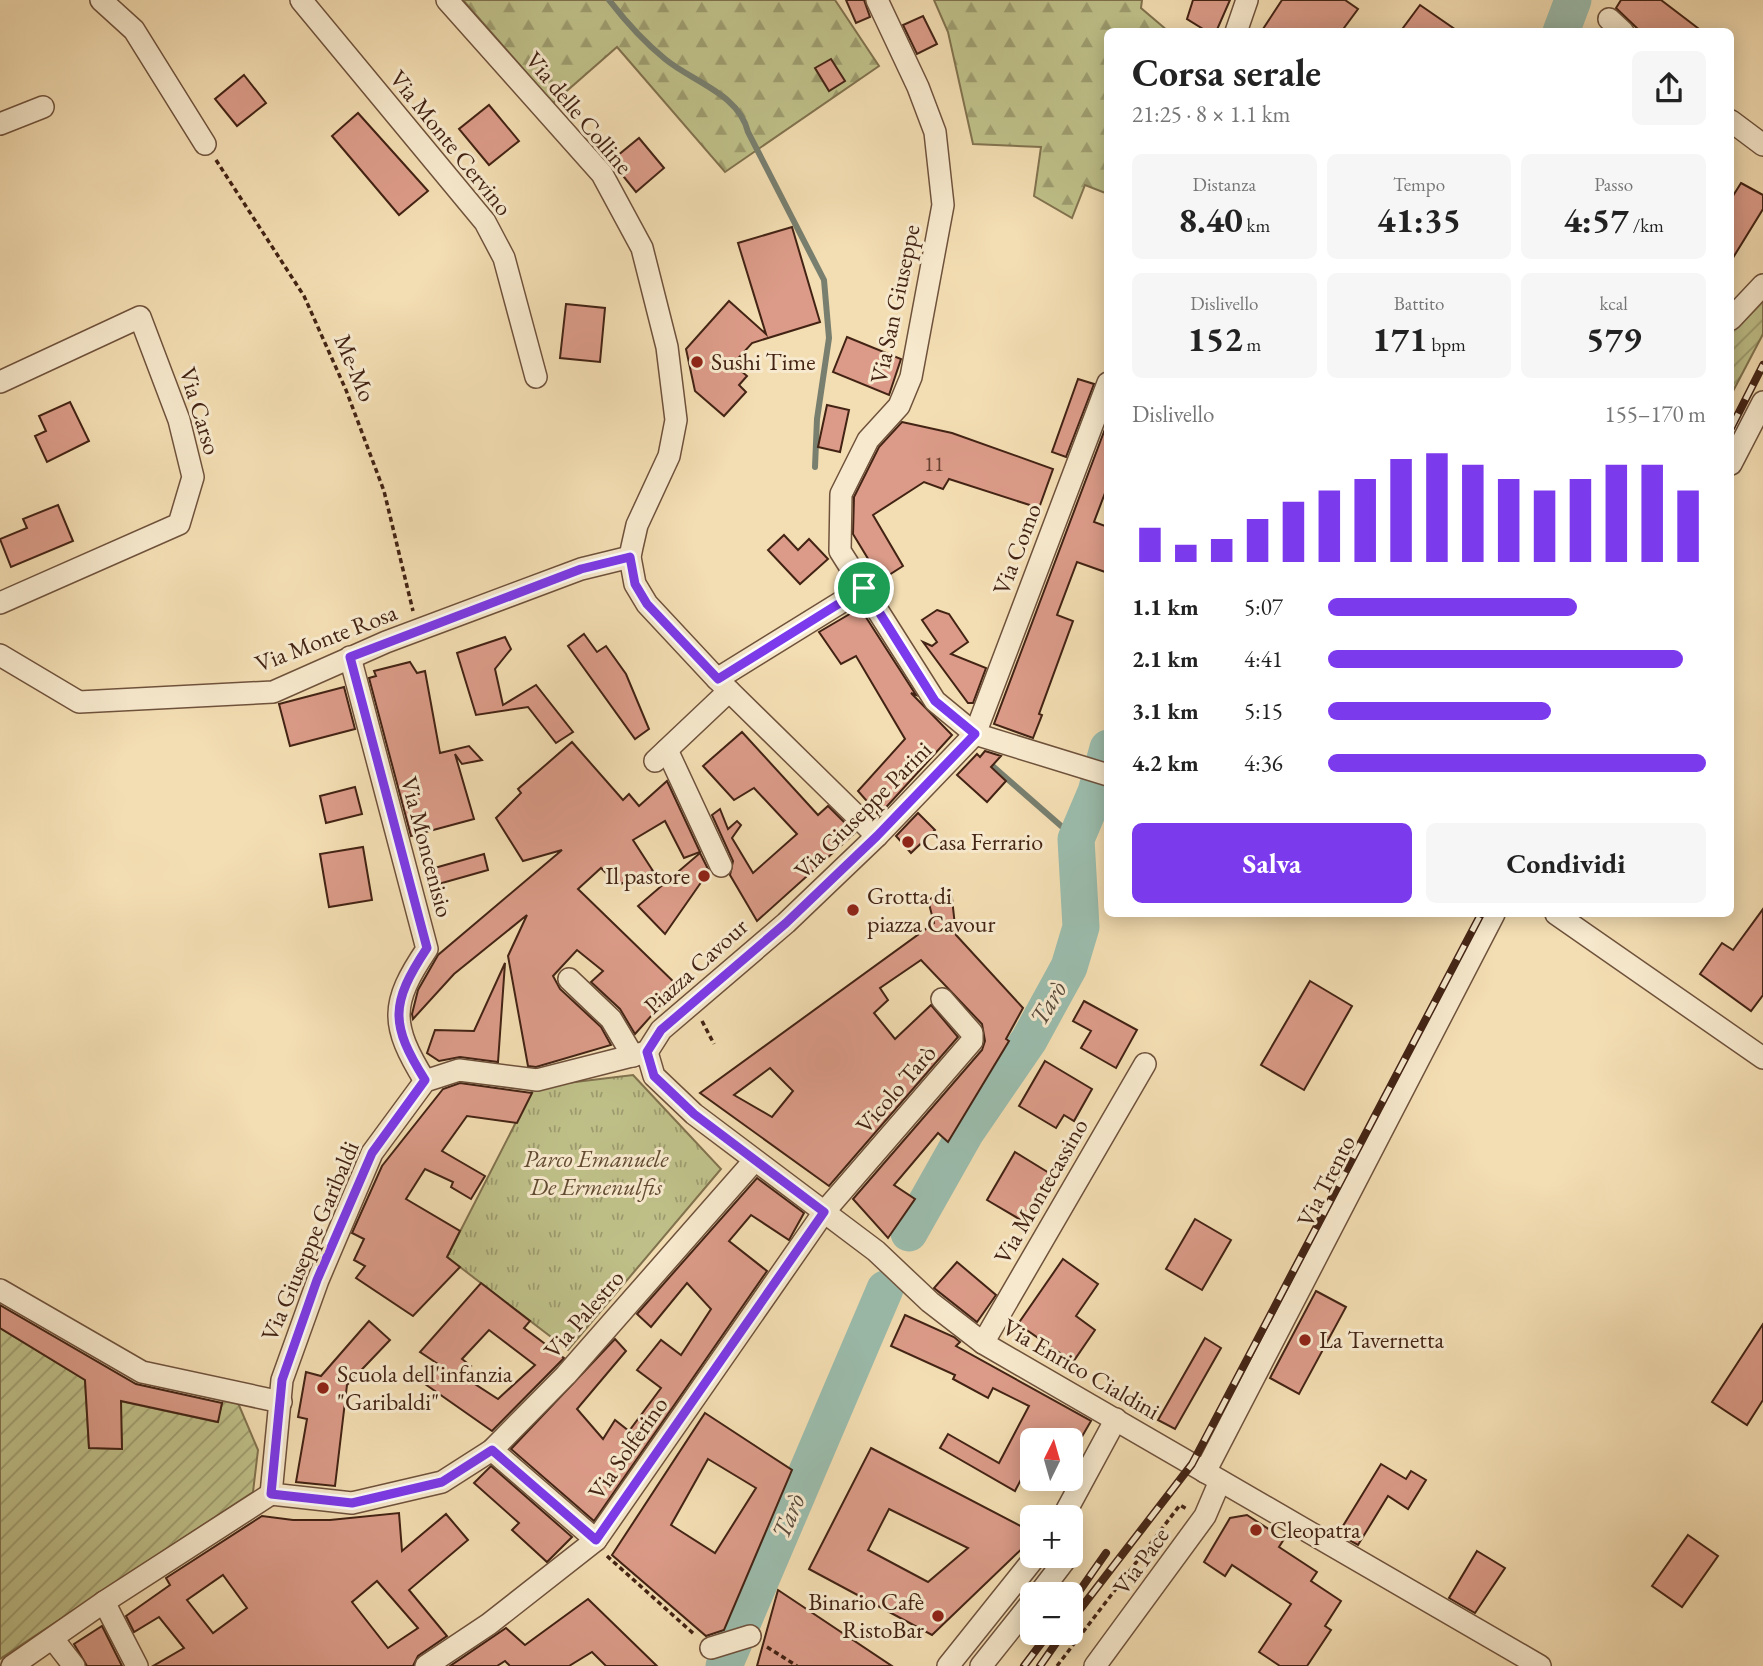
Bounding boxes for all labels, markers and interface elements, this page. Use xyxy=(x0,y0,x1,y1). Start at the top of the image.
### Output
street label: Via delle Colline xyxy=(519,45,640,181)
text: Corsa serale xyxy=(1132,48,1321,97)
button: share xyxy=(1632,51,1706,125)
street label: Via Monte Cervino xyxy=(383,64,520,222)
text: 21:25 · 8 × 1.1 km xyxy=(1132,99,1290,129)
text: Distanza xyxy=(1193,172,1256,197)
text: Tempo xyxy=(1393,172,1445,197)
text: Passo xyxy=(1594,172,1633,197)
text: 8.40 xyxy=(1178,197,1243,242)
text: 41:35 xyxy=(1377,197,1461,242)
text: 4:57 xyxy=(1563,197,1629,242)
text: km xyxy=(1243,213,1270,238)
text: /km xyxy=(1629,213,1664,238)
street label: Via San Giuseppe xyxy=(863,222,926,386)
text: Dislivello xyxy=(1190,291,1258,316)
text: Battito xyxy=(1394,291,1444,316)
text: kcal xyxy=(1599,291,1628,316)
text: 152 xyxy=(1187,316,1243,361)
text: 171 xyxy=(1372,316,1428,361)
text: 579 xyxy=(1586,316,1641,361)
street label: Me-Mo xyxy=(327,329,383,406)
text: m xyxy=(1243,332,1261,357)
text: bpm xyxy=(1428,332,1466,357)
place label: Sushi Time xyxy=(711,346,816,377)
marker: Sushi Time xyxy=(689,354,705,370)
street label: Via Carso xyxy=(172,363,229,459)
text: Dislivello xyxy=(1132,399,1214,429)
text: 155–170 m xyxy=(1605,399,1706,429)
house number: 11 xyxy=(924,450,944,477)
street label: Via Como xyxy=(985,499,1048,599)
pin xyxy=(834,558,894,618)
icon: arrive xyxy=(845,569,883,607)
text: 1.1 km xyxy=(1132,592,1199,622)
text: 5:07 xyxy=(1244,592,1283,622)
street label: Via Monte Rosa xyxy=(250,596,402,679)
text: 2.1 km xyxy=(1132,644,1199,674)
text: 4:41 xyxy=(1244,644,1283,674)
text: 3.1 km xyxy=(1132,696,1199,726)
text: 5:15 xyxy=(1244,696,1283,726)
street label: Via Giuseppe Parini xyxy=(787,734,938,885)
text: 4.2 km xyxy=(1132,748,1199,778)
text: 4:36 xyxy=(1244,748,1283,778)
street label: Via Moncenisio xyxy=(394,773,461,921)
button: Salva xyxy=(1132,823,1412,903)
button: Condividi xyxy=(1426,823,1706,903)
place label: Casa Ferrario xyxy=(922,826,1043,857)
marker: Casa Ferrario xyxy=(900,834,916,850)
place label: Il pastore xyxy=(605,860,690,891)
marker: Il pastore xyxy=(696,868,712,884)
place label: Grotta di piazza Cavour xyxy=(867,880,996,939)
marker: Grotta di piazza Cavour xyxy=(845,902,861,918)
street label: Piazza Cavour xyxy=(637,911,754,1020)
water label: Tarò xyxy=(1022,974,1074,1032)
street label: Vicolo Tarò xyxy=(849,1038,943,1140)
street label: Via Montecassino xyxy=(986,1112,1095,1269)
street label: Via Trento xyxy=(1289,1130,1362,1232)
street label: Via Giuseppe Garibaldi xyxy=(253,1136,366,1346)
park label: Parco Emanuele De Ermenulfis xyxy=(523,1143,669,1202)
street label: Via Palestro xyxy=(537,1263,631,1365)
street label: Via Enrico Cialdini xyxy=(997,1311,1166,1426)
place label: La Tavernetta xyxy=(1319,1324,1444,1355)
marker: La Tavernetta xyxy=(1297,1332,1313,1348)
place label: Scuola dell'infanzia "Garibaldi" xyxy=(337,1358,513,1417)
marker: Scuola dell'infanzia "Garibaldi" xyxy=(315,1380,331,1396)
street label: Via Solferino xyxy=(581,1390,675,1505)
north arrow xyxy=(1020,1428,1083,1491)
map controls xyxy=(1020,1428,1083,1645)
water label: Tarò xyxy=(763,1488,813,1544)
button: + xyxy=(1020,1505,1083,1568)
place label: Cleopatra xyxy=(1270,1514,1361,1545)
street label: Via Pace xyxy=(1106,1521,1176,1601)
marker: Cleopatra xyxy=(1248,1522,1264,1538)
button: − xyxy=(1020,1582,1083,1645)
place label: Binario Cafè RistoBar xyxy=(808,1586,924,1645)
marker: Binario Cafè RistoBar xyxy=(930,1608,946,1624)

